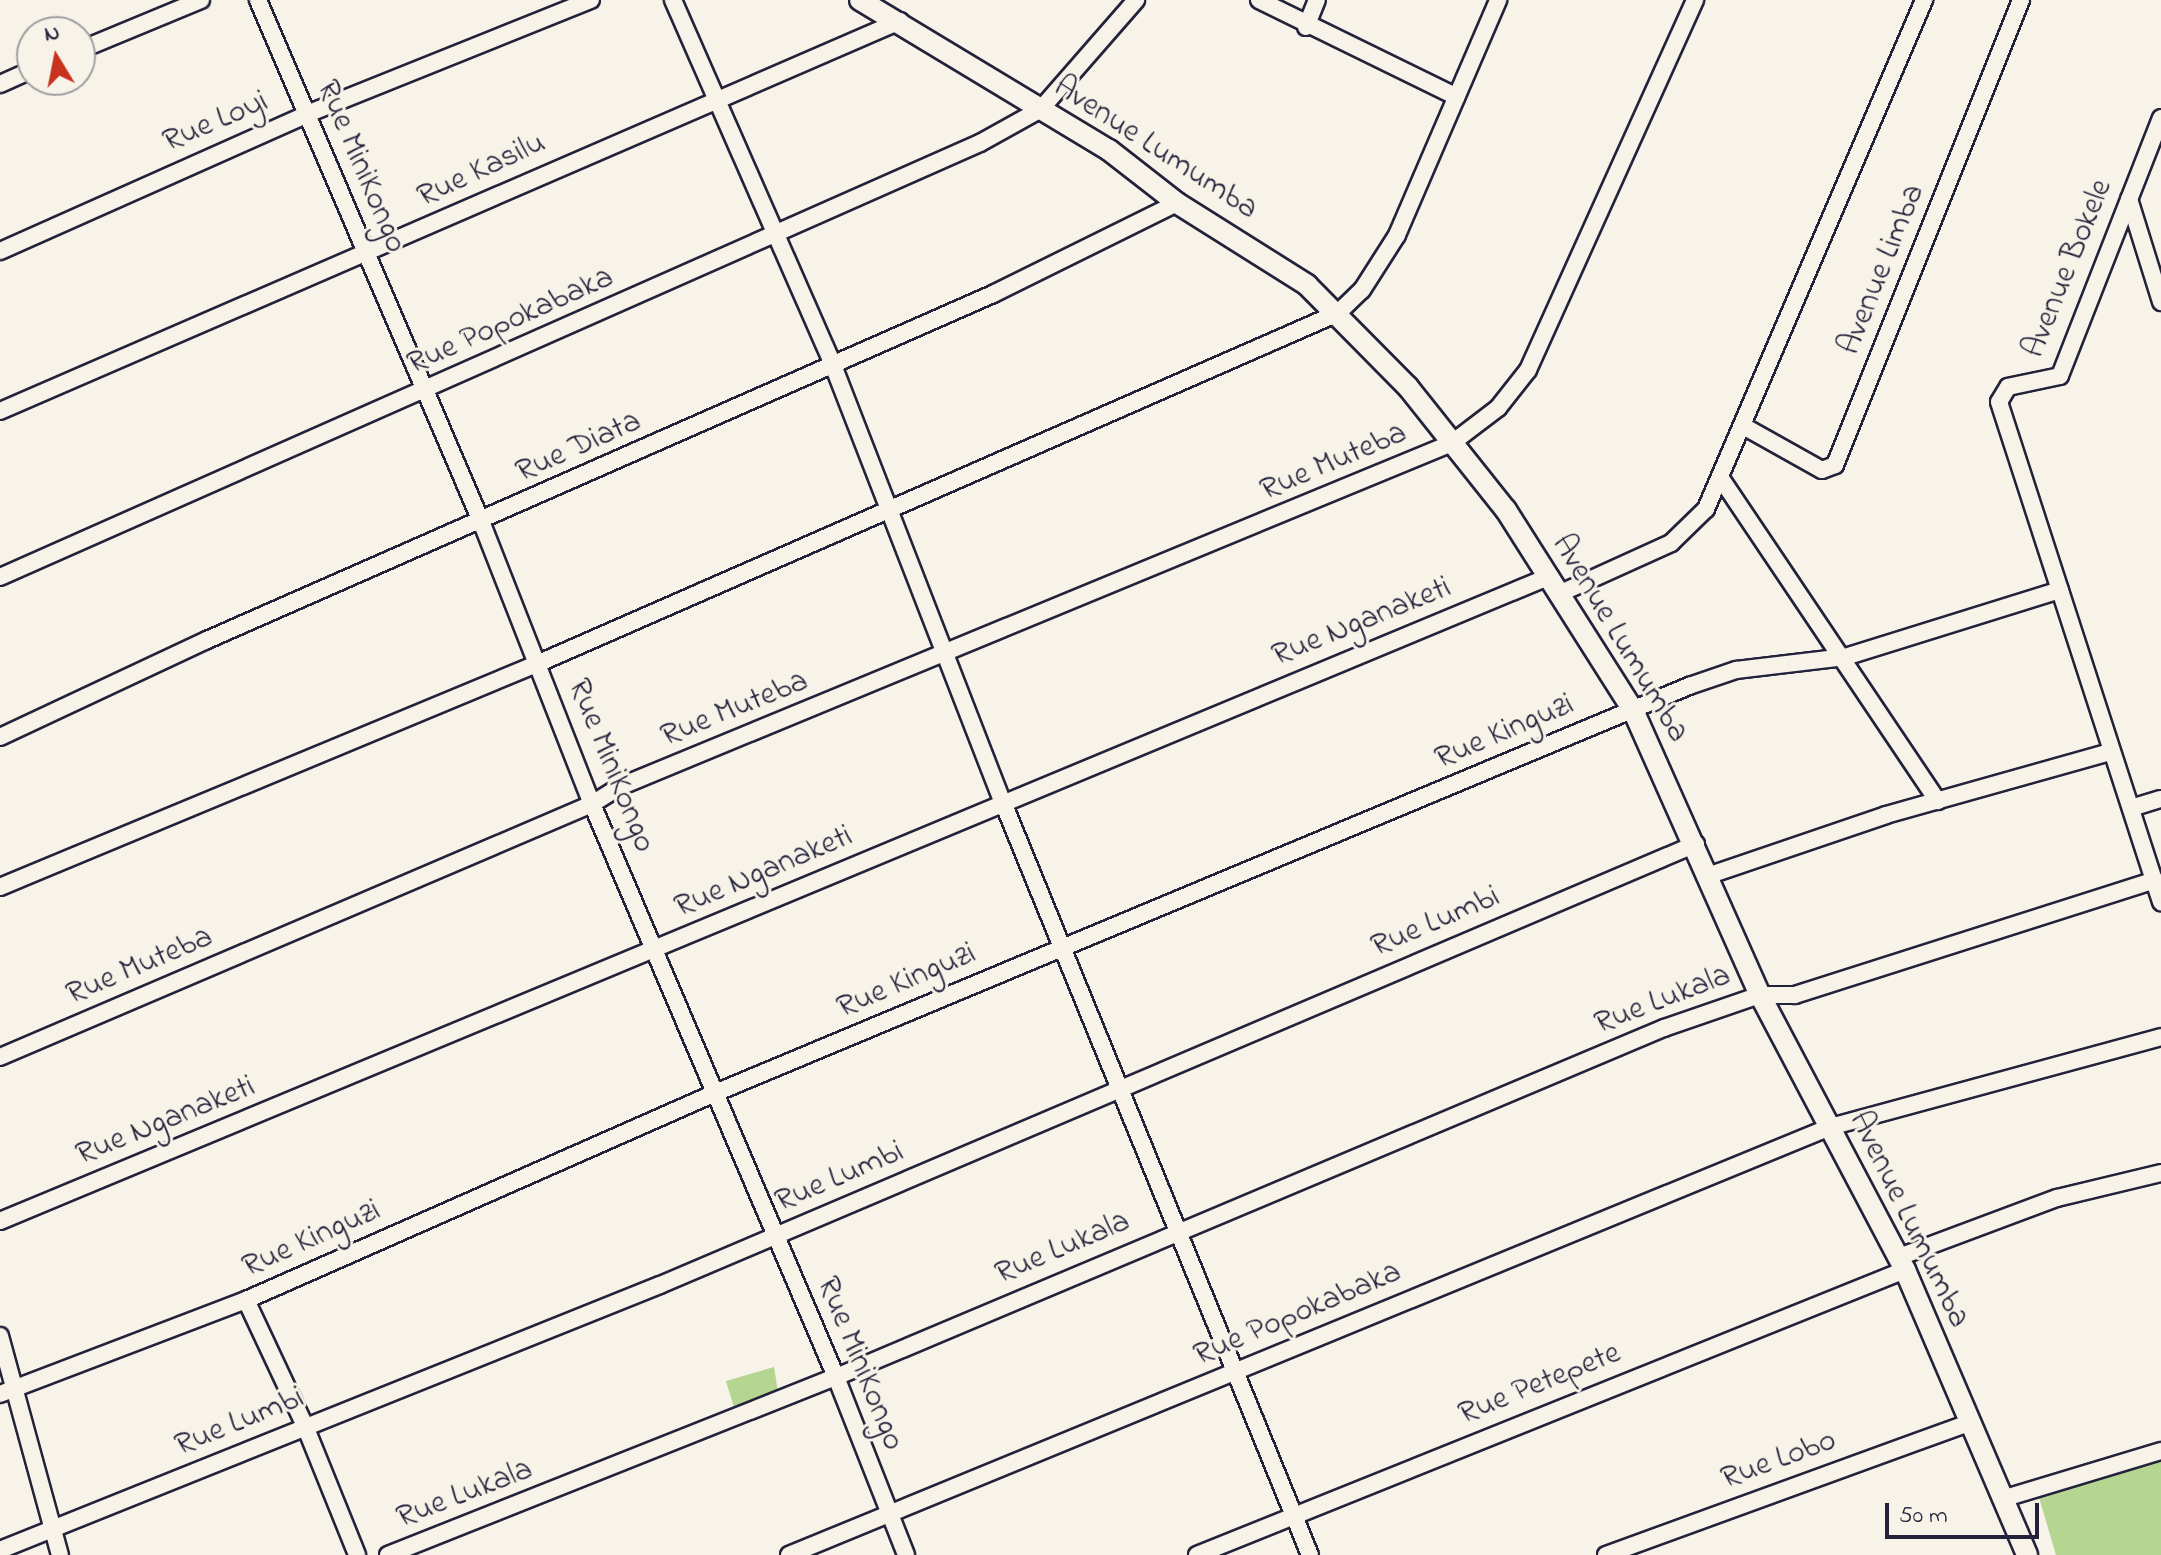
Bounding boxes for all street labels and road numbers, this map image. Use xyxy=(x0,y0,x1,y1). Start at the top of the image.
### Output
street label: Avenue Lumumba xyxy=(1046,69,1264,229)
street label: Rue MiniKongo xyxy=(306,75,414,259)
street label: Rue Loyi xyxy=(158,84,274,162)
street label: Rue Kasilu xyxy=(412,125,552,217)
street label: Avenue Bokele xyxy=(2016,174,2122,364)
street label: Avenue Limba xyxy=(1831,179,1935,361)
street label: Rue Popokabaka xyxy=(402,259,620,385)
street label: Rue Diata xyxy=(511,403,647,493)
street label: Rue Muteba xyxy=(1255,415,1413,511)
street label: Avenue Lumumba xyxy=(1542,528,1696,750)
street label: Rue Nganaketi xyxy=(1267,570,1457,676)
street label: Rue Muteba xyxy=(656,663,814,757)
street label: Rue MiniKongo xyxy=(558,674,662,858)
street label: Rue Kinguzi xyxy=(1430,687,1580,779)
street label: Rue Nganaketi xyxy=(669,818,859,928)
street label: Rue Lumbi xyxy=(1366,879,1506,967)
street label: Rue Muteba xyxy=(61,919,219,1015)
street label: Rue Kinguzi xyxy=(832,936,982,1028)
street label: Rue Lukala xyxy=(1590,958,1736,1044)
street label: Rue Nganaketi xyxy=(71,1069,261,1175)
street label: Avenue Lumumba xyxy=(1839,1106,1977,1334)
street label: Rue Lumbi xyxy=(770,1134,910,1222)
street label: Rue Kinguzi xyxy=(237,1193,387,1287)
street label: Rue Lukala xyxy=(990,1204,1136,1294)
street label: Rue Popokabaka xyxy=(1189,1254,1407,1376)
street label: Rue MiniKongo xyxy=(807,1272,911,1456)
street label: Rue Petepete xyxy=(1453,1335,1627,1435)
street label: Rue Lumbi xyxy=(170,1380,310,1466)
street label: Rue Lobo xyxy=(1716,1423,1842,1499)
street label: Rue Lukala xyxy=(392,1452,538,1538)

